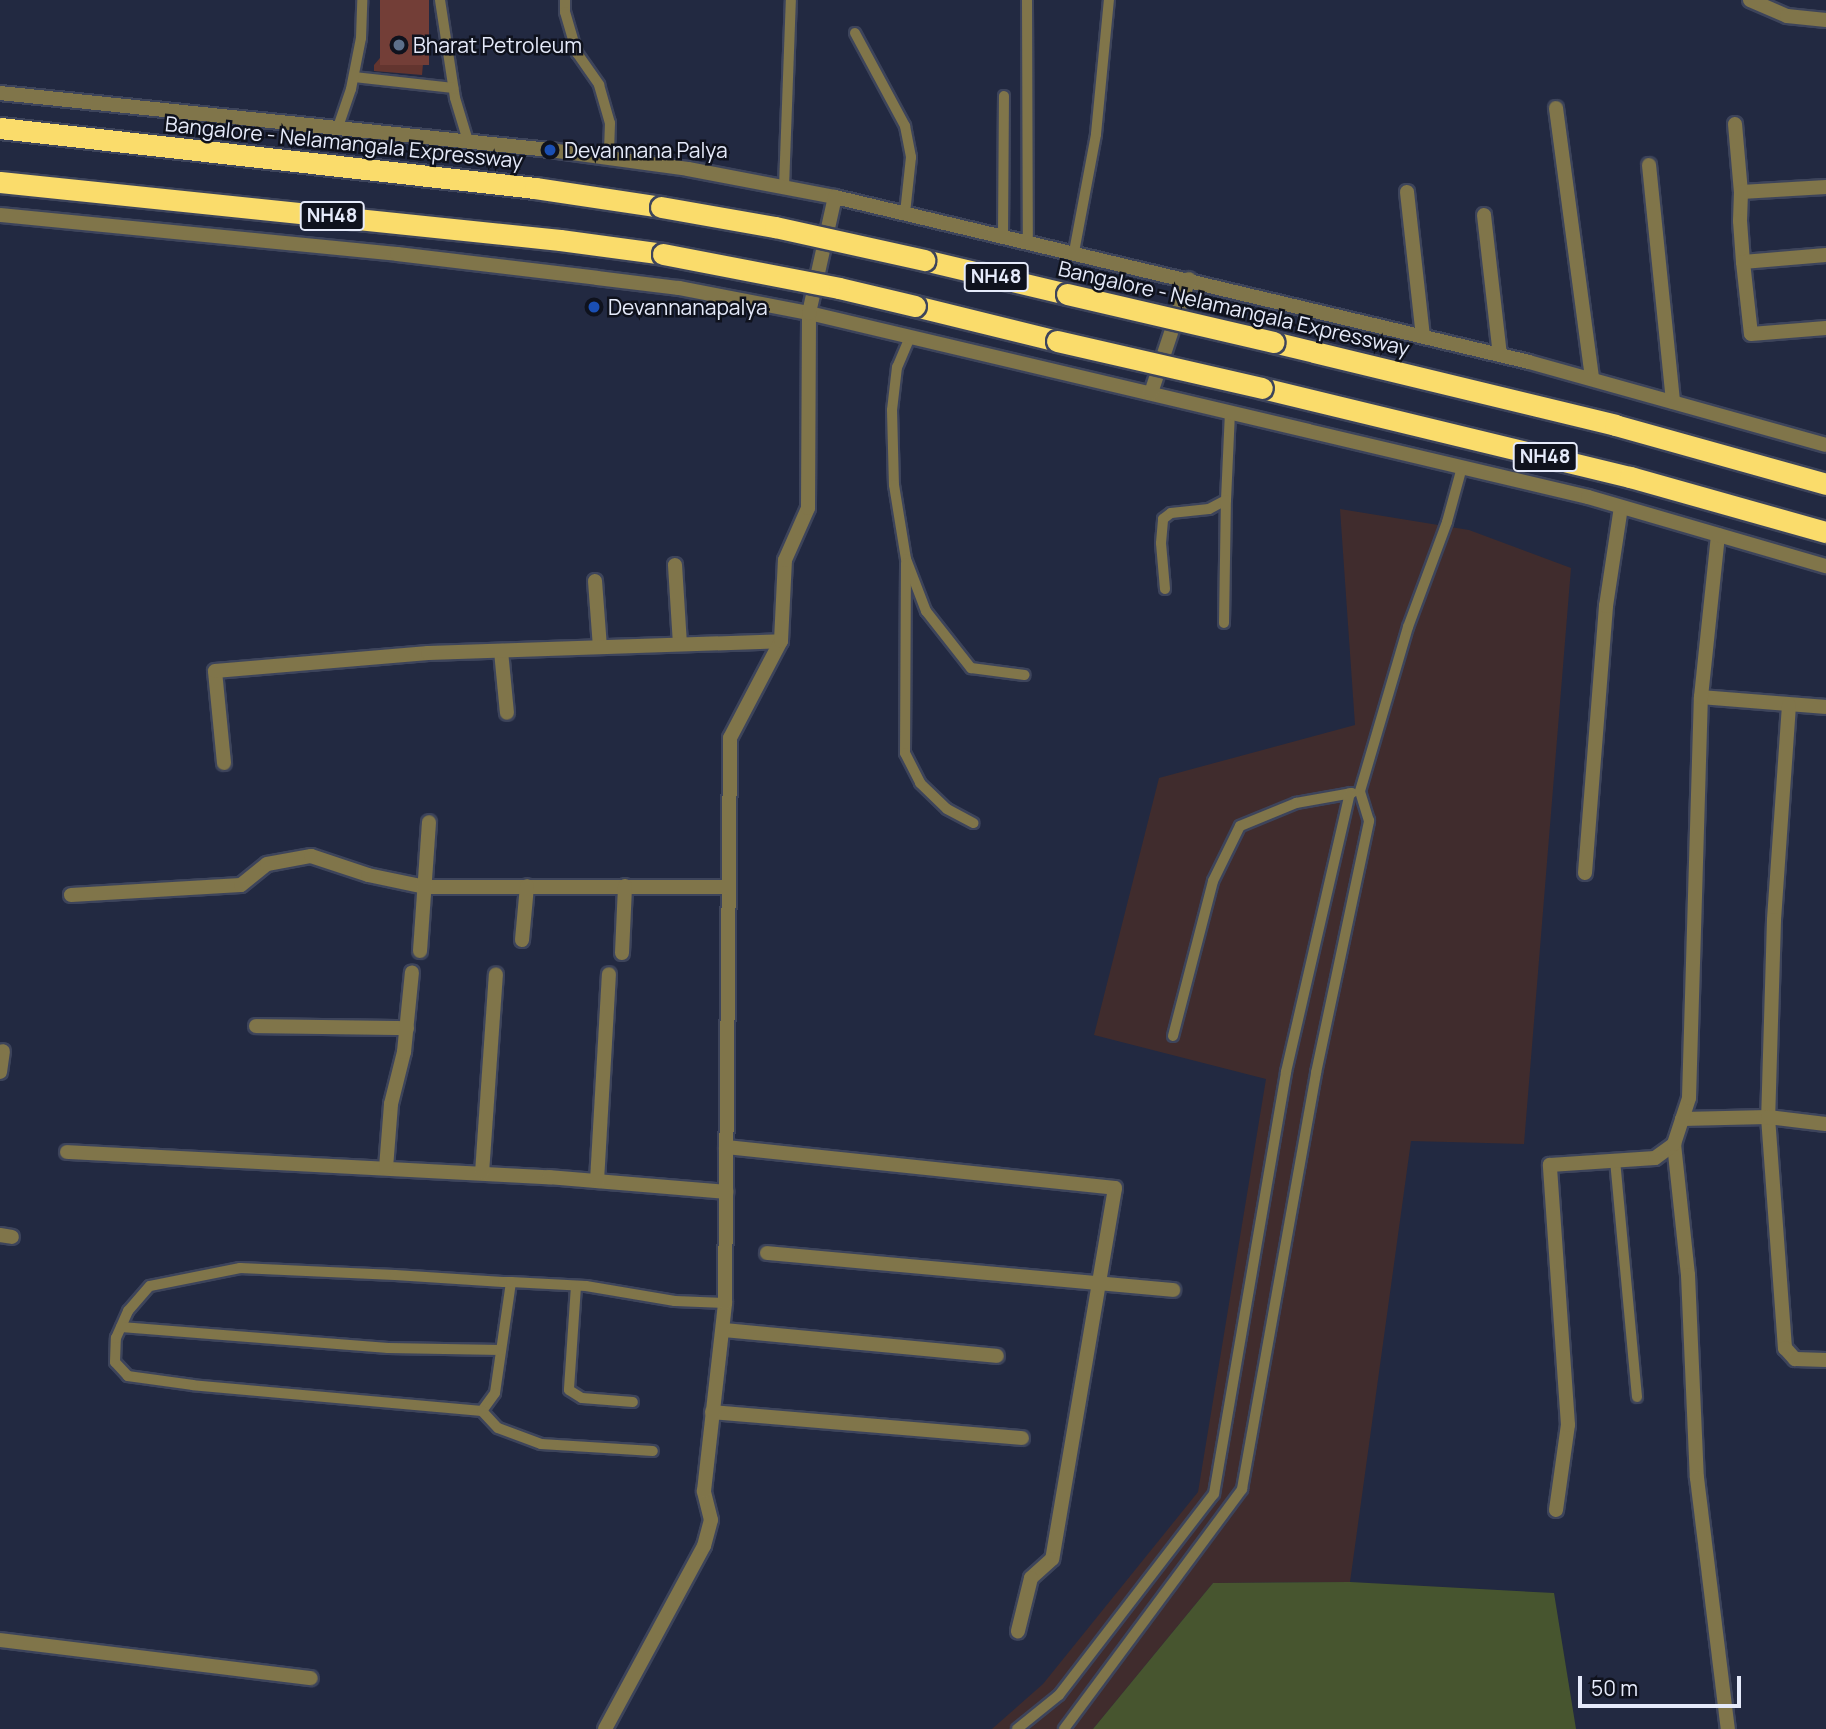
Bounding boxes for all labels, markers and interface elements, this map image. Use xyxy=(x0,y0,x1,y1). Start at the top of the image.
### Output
place label: Bharat Petroleum xyxy=(413,32,582,58)
marker: Bharat Petroleum xyxy=(391,37,407,53)
street label: Bangalore - Nelamangala Expressway xyxy=(164,111,524,173)
place label: Devannana Palya xyxy=(564,137,728,163)
marker: Devannana Palya xyxy=(542,142,558,158)
road number: NH48 xyxy=(299,200,365,232)
street label: Bangalore - Nelamangala Expressway xyxy=(1056,255,1412,361)
road number: NH48 xyxy=(963,262,1029,292)
place label: Devannanapalya xyxy=(608,294,768,320)
marker: Devannanapalya xyxy=(586,299,602,315)
road number: NH48 xyxy=(1512,442,1578,472)
scale bar xyxy=(1581,1662,1744,1706)
text: 50 m xyxy=(1591,1674,1638,1702)

